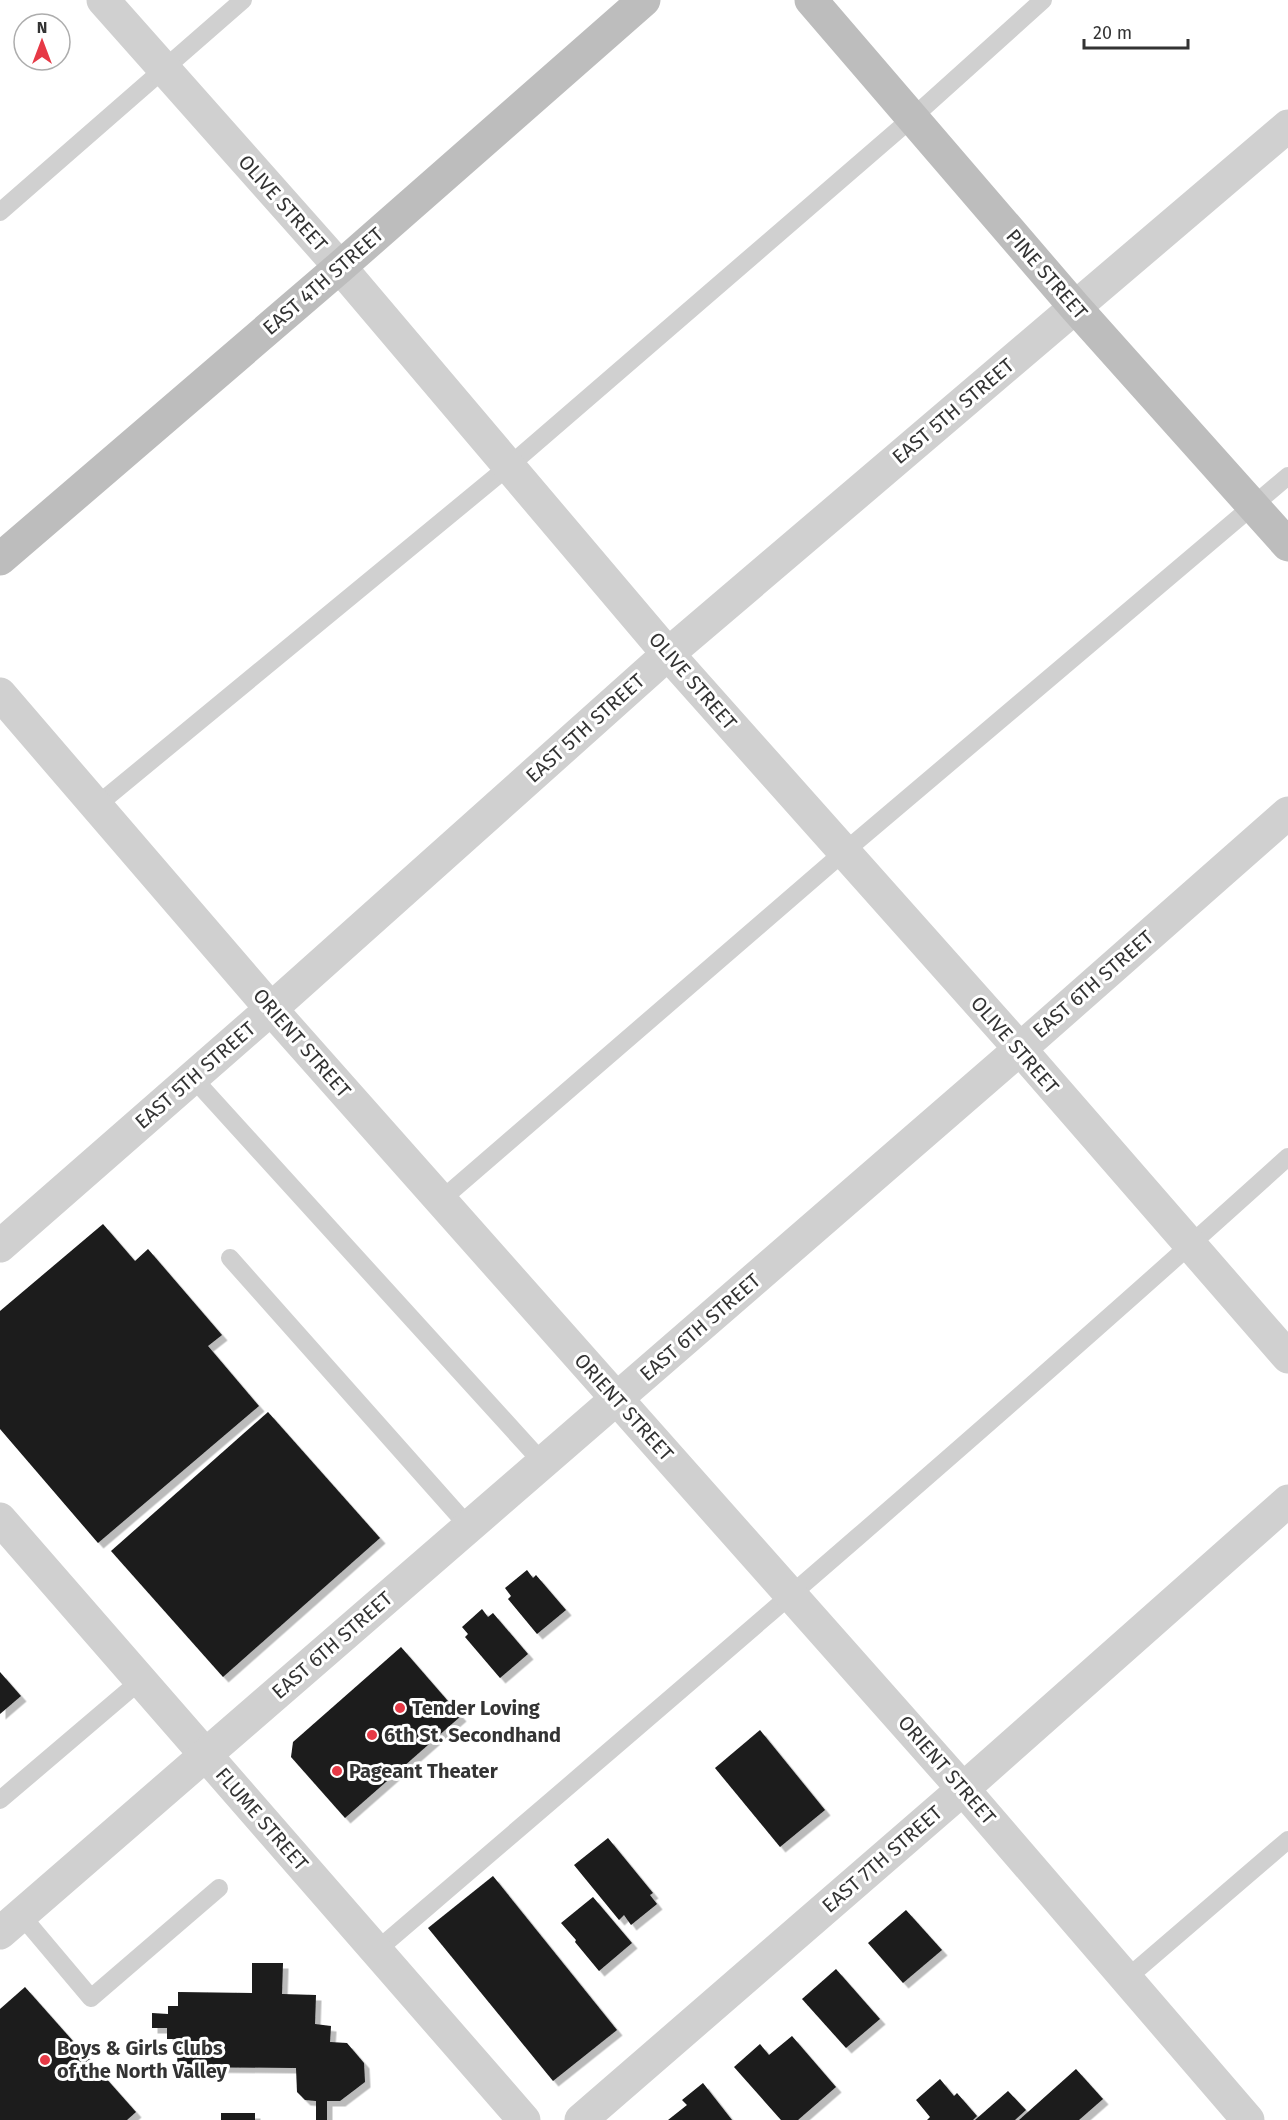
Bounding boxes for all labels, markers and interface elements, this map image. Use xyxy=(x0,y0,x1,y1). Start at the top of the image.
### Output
north arrow xyxy=(12,12,72,72)
scale bar xyxy=(1084,12,1188,50)
text: N xyxy=(37,18,47,37)
text: 20 m xyxy=(1093,22,1132,44)
street label: OLIVE STREET xyxy=(233,150,333,257)
street label: EAST 4TH STREET xyxy=(258,222,389,340)
street label: PINE STREET xyxy=(1001,224,1093,325)
street label: EAST 5TH STREET xyxy=(887,353,1019,469)
street label: OLIVE STREET xyxy=(644,627,742,735)
street label: EAST 5TH STREET xyxy=(521,668,650,788)
street label: EAST 6TH STREET xyxy=(1028,925,1159,1043)
street label: ORIENT STREET xyxy=(248,984,356,1103)
street label: OLIVE STREET xyxy=(966,991,1064,1099)
street label: EAST 5TH STREET xyxy=(130,1016,260,1134)
street label: EAST 6TH STREET xyxy=(635,1268,766,1386)
street label: ORIENT STREET xyxy=(569,1348,679,1466)
street label: EAST 6TH STREET xyxy=(267,1586,398,1704)
place label: Tender Loving xyxy=(412,1696,541,1720)
marker: Tender Loving xyxy=(393,1701,407,1715)
street label: ORIENT STREET xyxy=(893,1711,1001,1830)
place label: 6th St. Secondhand xyxy=(384,1723,561,1747)
marker: 6th St. Secondhand xyxy=(365,1728,379,1742)
place label: Pageant Theater xyxy=(349,1759,499,1783)
street label: FLUME STREET xyxy=(211,1763,314,1876)
marker: Pageant Theater xyxy=(330,1764,344,1778)
street label: EAST 7TH STREET xyxy=(817,1800,947,1918)
place label: Boys & Girls Clubs of the North Valley xyxy=(57,2036,228,2083)
marker: Boys & Girls Clubs of the North Valley xyxy=(38,2053,52,2067)

